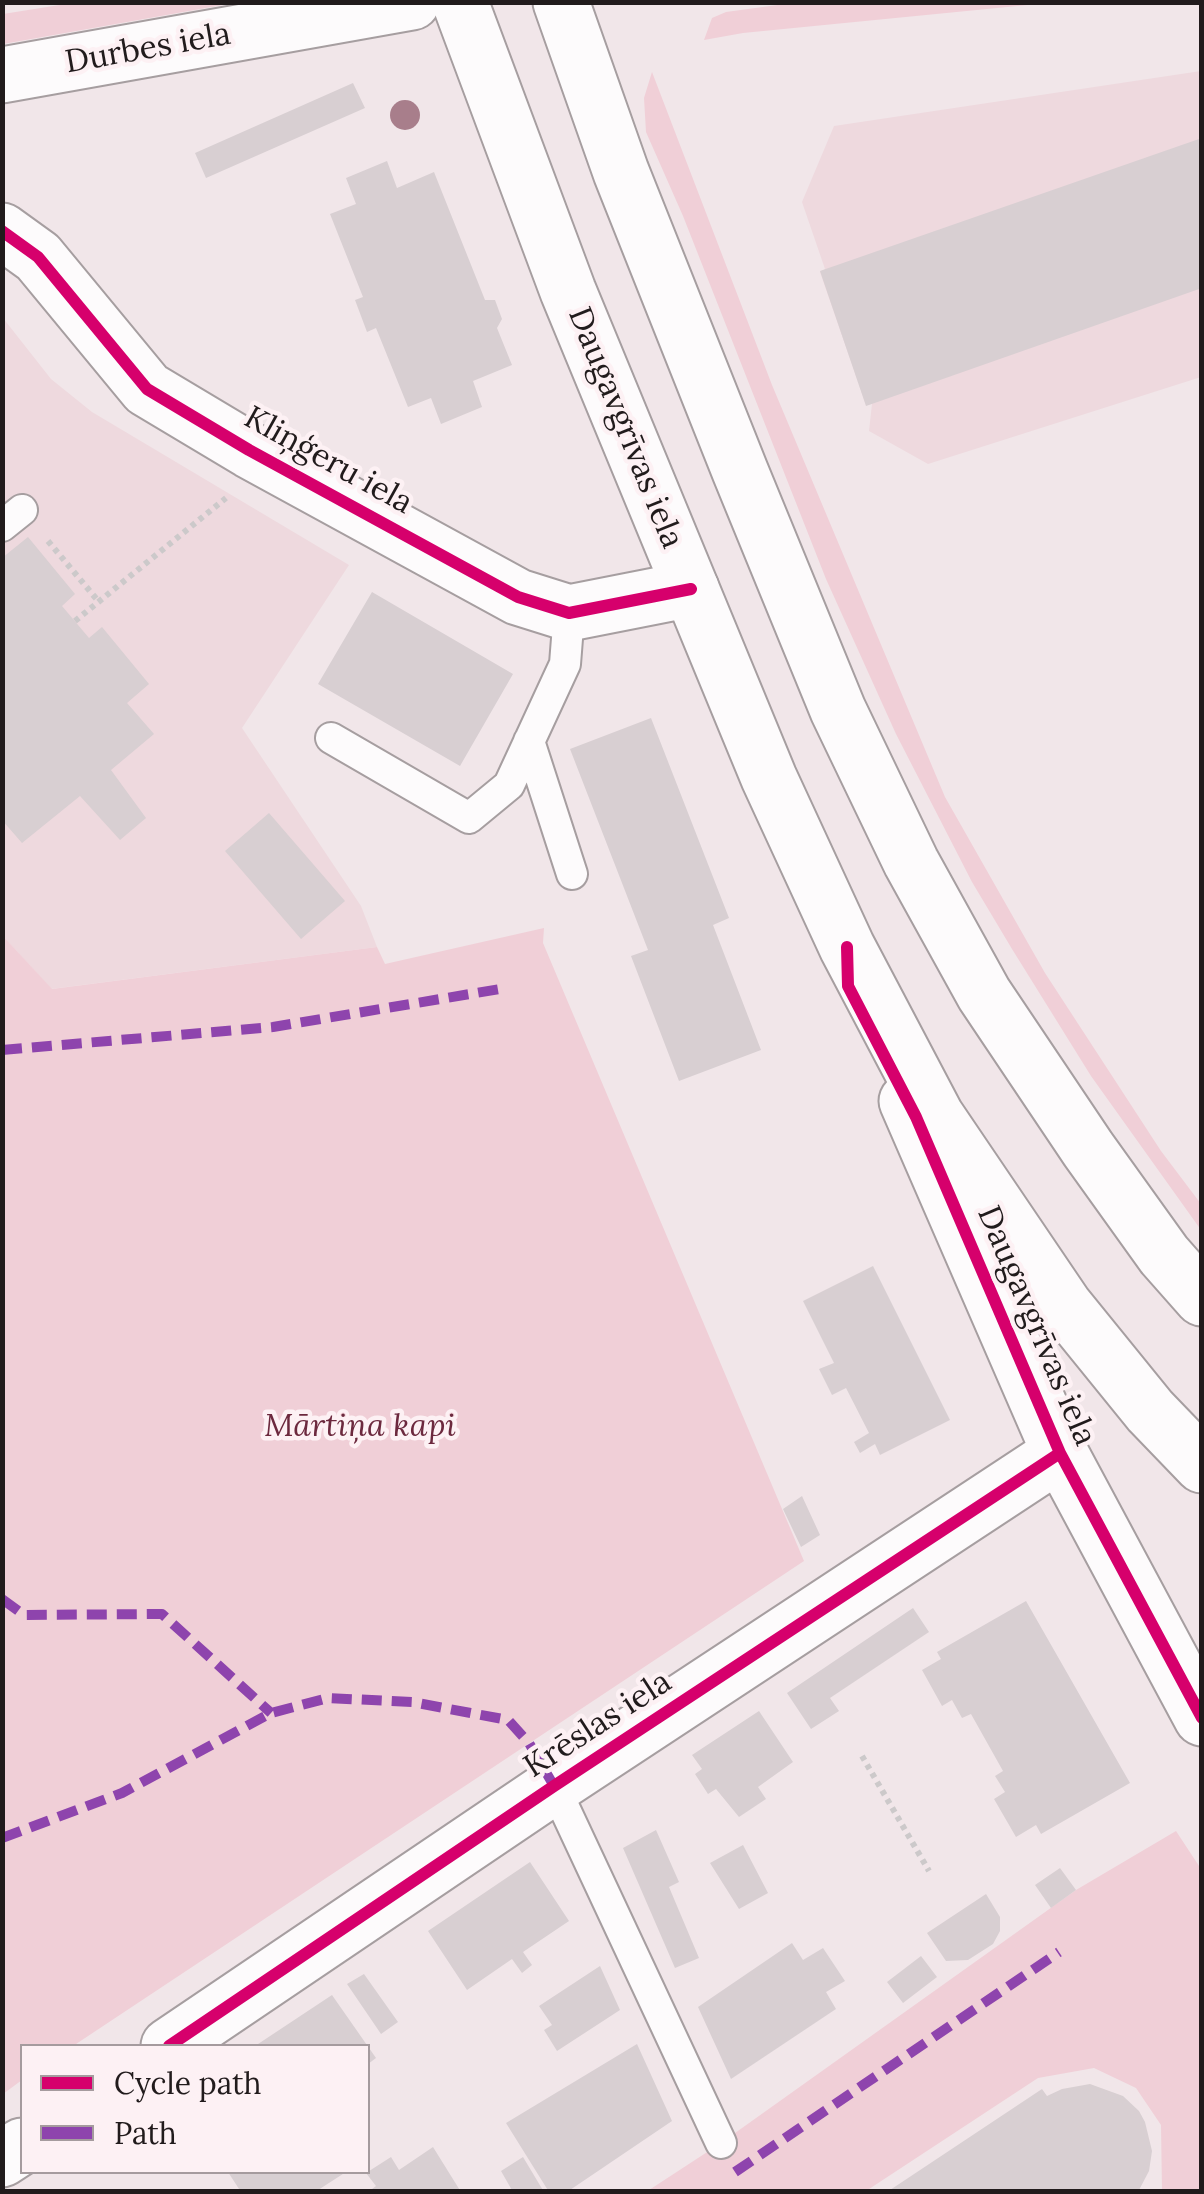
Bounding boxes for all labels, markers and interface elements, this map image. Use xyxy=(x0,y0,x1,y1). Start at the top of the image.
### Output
street label: Durbes iela xyxy=(62,16,234,82)
street label: Daugavgrīvas iela xyxy=(559,302,691,554)
street label: Kliņģeru iela xyxy=(237,399,419,523)
street label: Daugavgrīvas iela xyxy=(968,1200,1104,1452)
park label: Mārtiņa kapi xyxy=(264,1408,456,1446)
street label: Krēslas iela xyxy=(517,1663,679,1787)
legend xyxy=(20,2044,370,2174)
text: Cycle path xyxy=(114,2064,262,2102)
text: Path xyxy=(114,2114,177,2152)

